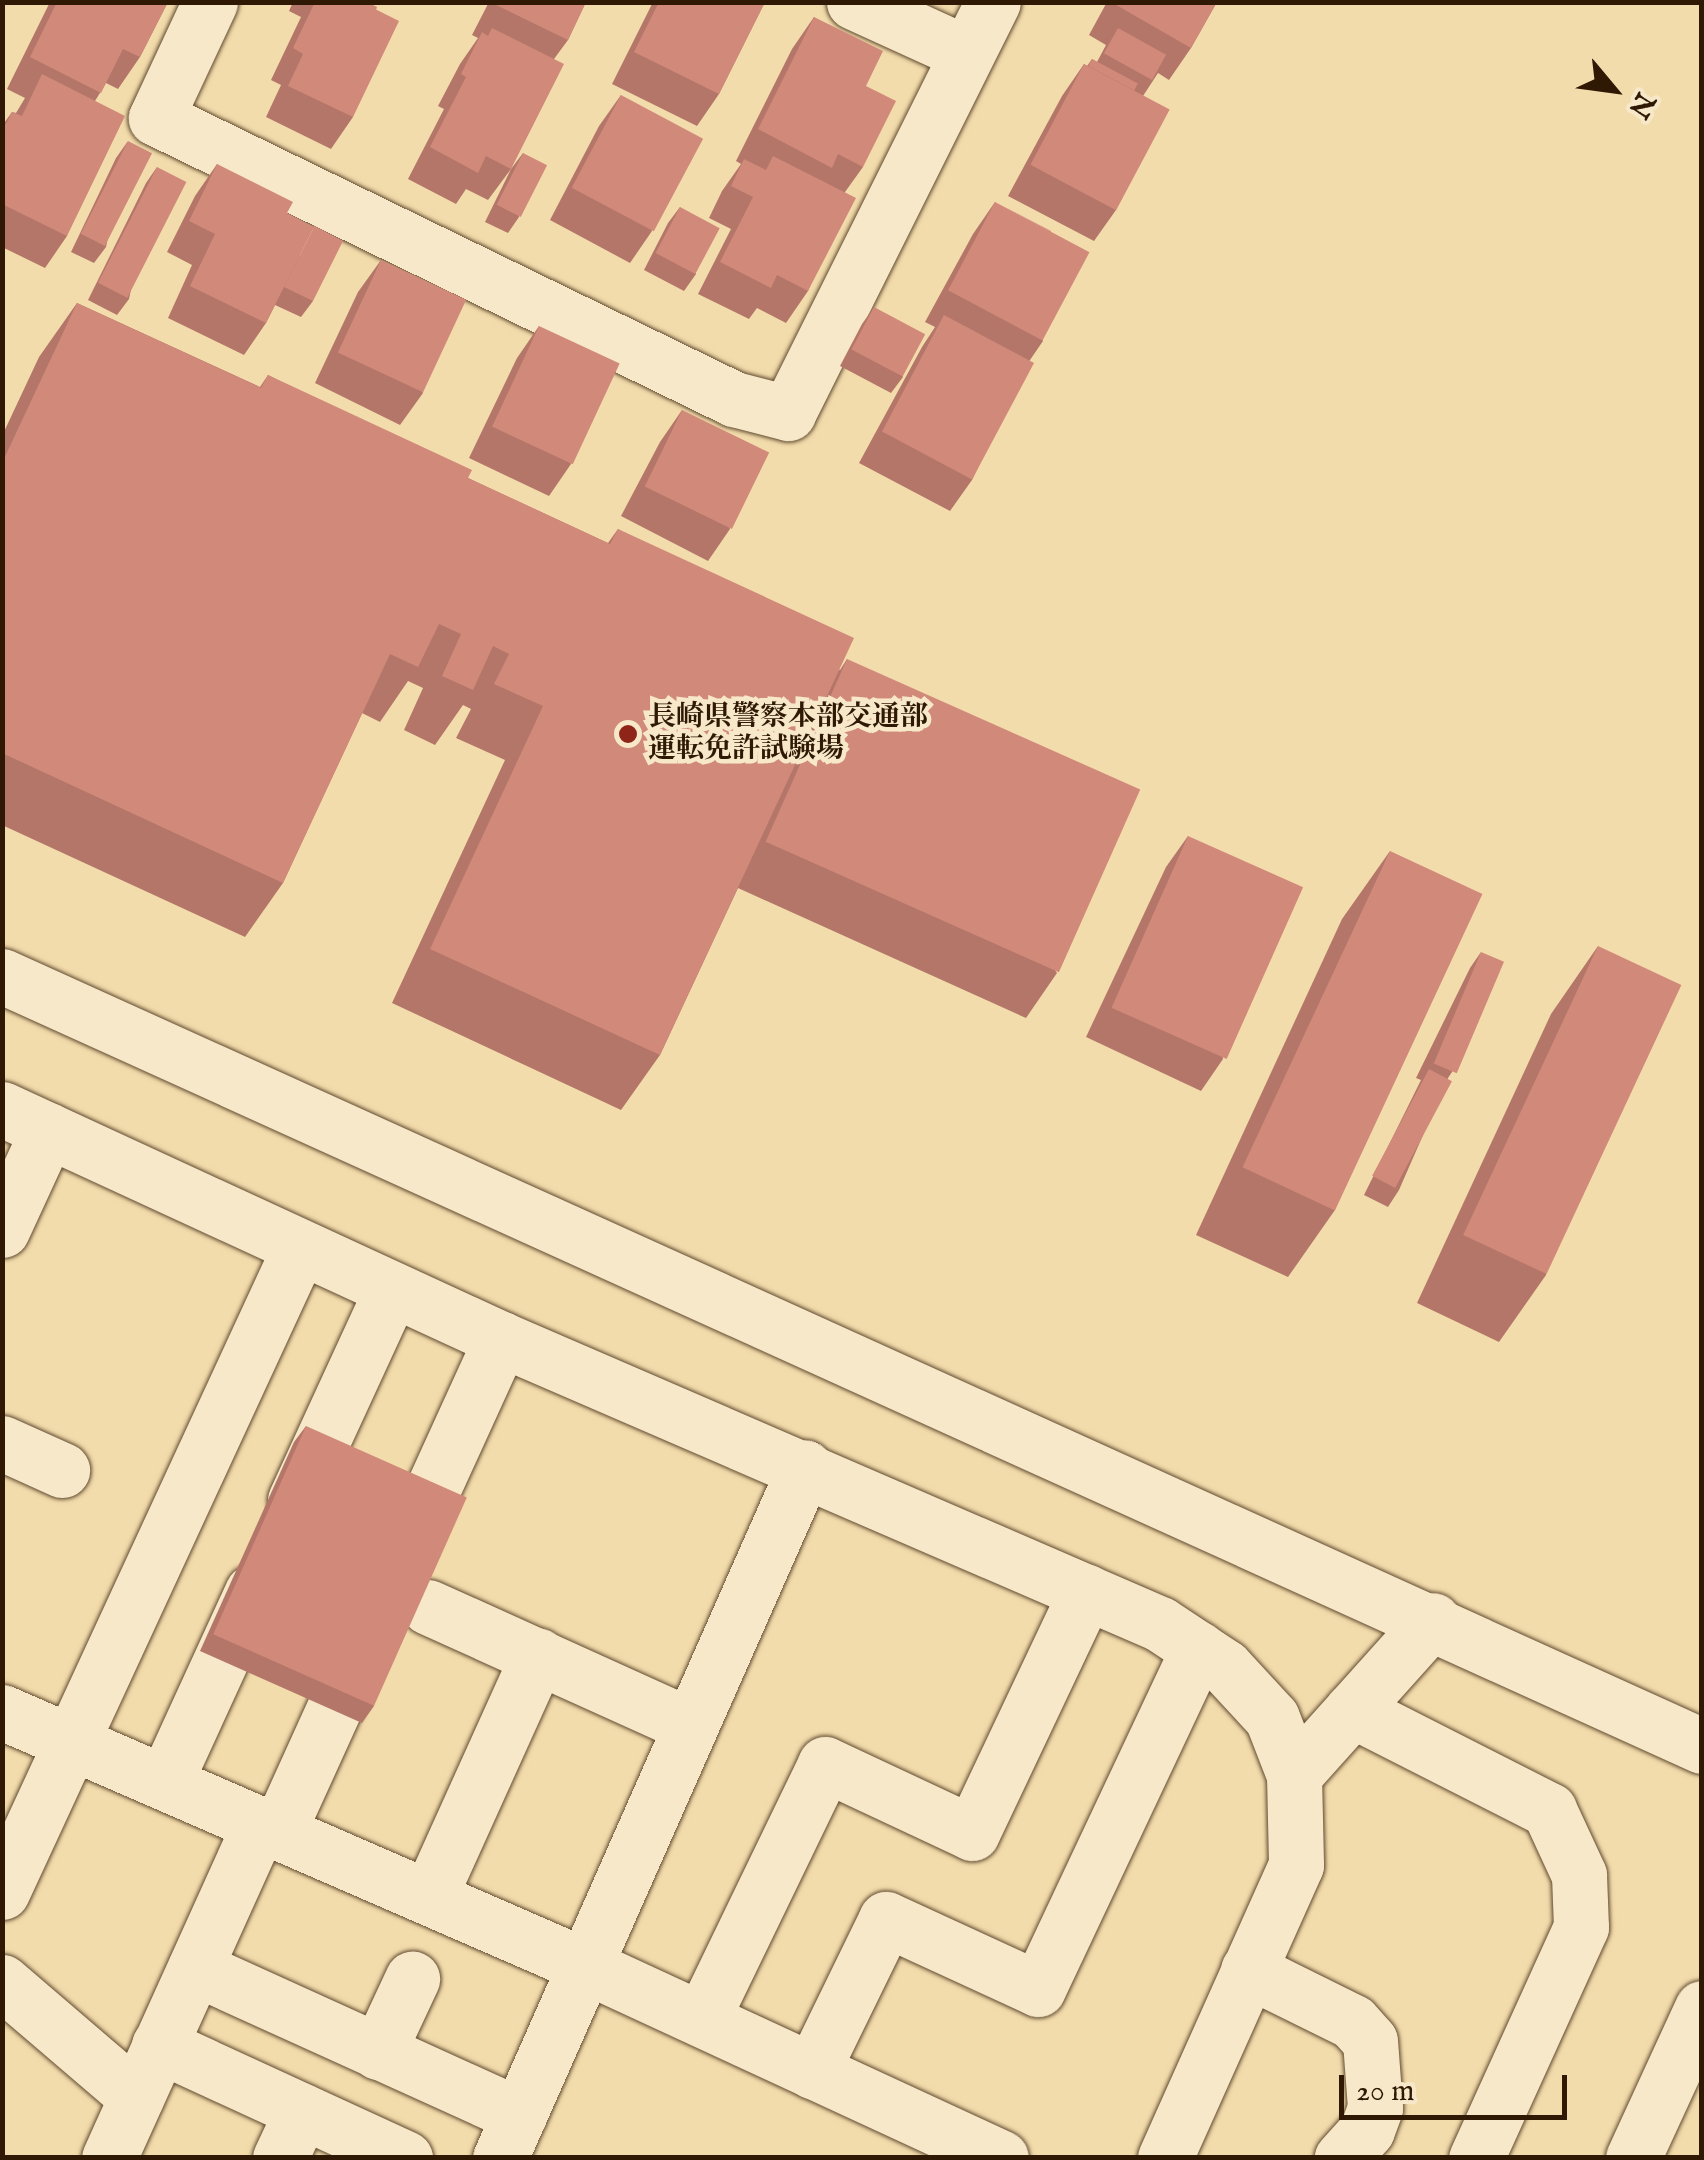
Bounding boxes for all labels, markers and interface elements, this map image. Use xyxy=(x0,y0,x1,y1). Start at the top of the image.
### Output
north arrow xyxy=(1564,40,1664,140)
text: N xyxy=(1619,86,1662,124)
place label: 長崎県警察本部交通部 運転免許試験場 xyxy=(648,701,928,767)
marker: 長崎県警察本部交通部 運転免許試験場 xyxy=(617,723,639,745)
scale bar xyxy=(1344,2055,1572,2117)
text: 20 m xyxy=(1356,2073,1415,2111)

